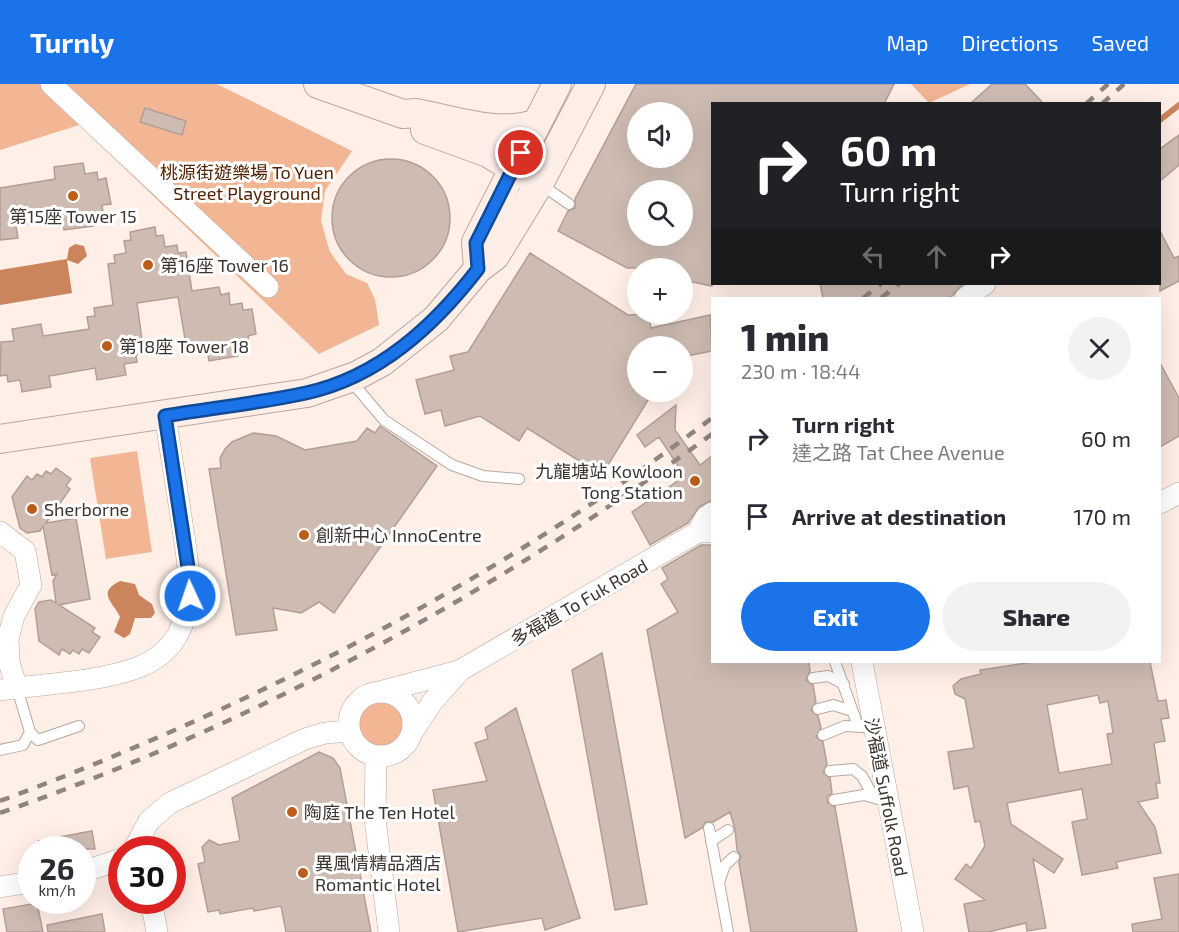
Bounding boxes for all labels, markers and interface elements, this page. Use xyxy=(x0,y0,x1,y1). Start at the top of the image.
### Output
text: Turnly xyxy=(30,25,114,59)
text: Map xyxy=(886,30,929,55)
text: Directions xyxy=(962,30,1058,55)
text: Saved xyxy=(1091,30,1149,55)
map controls xyxy=(627,102,693,402)
button: sound xyxy=(627,102,693,168)
text: 60 m xyxy=(840,124,937,174)
icon: right xyxy=(741,126,819,204)
pin xyxy=(495,127,546,178)
icon: arrive xyxy=(504,136,537,169)
park label: 桃源街遊樂場 To Yuen Street Playground xyxy=(160,161,334,204)
text: Turn right xyxy=(840,175,960,207)
button: search xyxy=(627,180,693,246)
marker: 第15座 Tower 15 xyxy=(66,189,80,203)
place label: 第15座 Tower 15 xyxy=(9,205,137,227)
icon: left xyxy=(857,240,890,273)
icon: ahead xyxy=(920,240,953,273)
icon: right xyxy=(983,240,1016,273)
place label: 第16座 Tower 16 xyxy=(160,254,289,276)
marker: 第16座 Tower 16 xyxy=(141,258,155,272)
button: + xyxy=(627,258,693,324)
text: 1 min xyxy=(741,315,829,358)
button: close xyxy=(1068,317,1131,380)
place label: 第18座 Tower 18 xyxy=(119,335,249,357)
button: − xyxy=(627,336,693,402)
marker: 第18座 Tower 18 xyxy=(100,339,114,353)
text: 230 m · 18:44 xyxy=(741,359,860,383)
text: Turn right xyxy=(792,411,894,437)
icon: right xyxy=(741,422,774,455)
text: 60 m xyxy=(1081,425,1131,451)
text: 達之路 Tat Chee Avenue xyxy=(792,440,1005,464)
place label: 九龍塘站 Kowloon Tong Station xyxy=(535,460,683,503)
marker: 九龍塘站 Kowloon Tong Station xyxy=(688,474,702,488)
place label: Sherborne xyxy=(44,498,129,520)
icon: arrive xyxy=(741,500,774,533)
marker: Sherborne xyxy=(25,502,39,516)
text: Arrive at destination xyxy=(792,503,1006,529)
text: 170 m xyxy=(1074,503,1131,529)
place label: 創新中心 InnoCentre xyxy=(316,524,482,546)
marker: 創新中心 InnoCentre xyxy=(297,528,311,542)
street label: 多福道 To Fuk Road xyxy=(506,554,652,650)
position arrow xyxy=(158,564,222,628)
button: Exit xyxy=(741,582,930,651)
button: Share xyxy=(942,582,1131,651)
street label: 沙福道 Suffolk Road xyxy=(861,716,913,878)
place label: 陶庭 The Ten Hotel xyxy=(304,801,456,823)
marker: 陶庭 The Ten Hotel xyxy=(285,805,299,819)
speed limit sign: 30 xyxy=(108,836,186,914)
text: 26 xyxy=(39,850,75,886)
place label: 異風情精品酒店 Romantic Hotel xyxy=(315,852,441,895)
marker: 異風情精品酒店 Romantic Hotel xyxy=(296,866,310,880)
text: km/h xyxy=(38,881,76,899)

